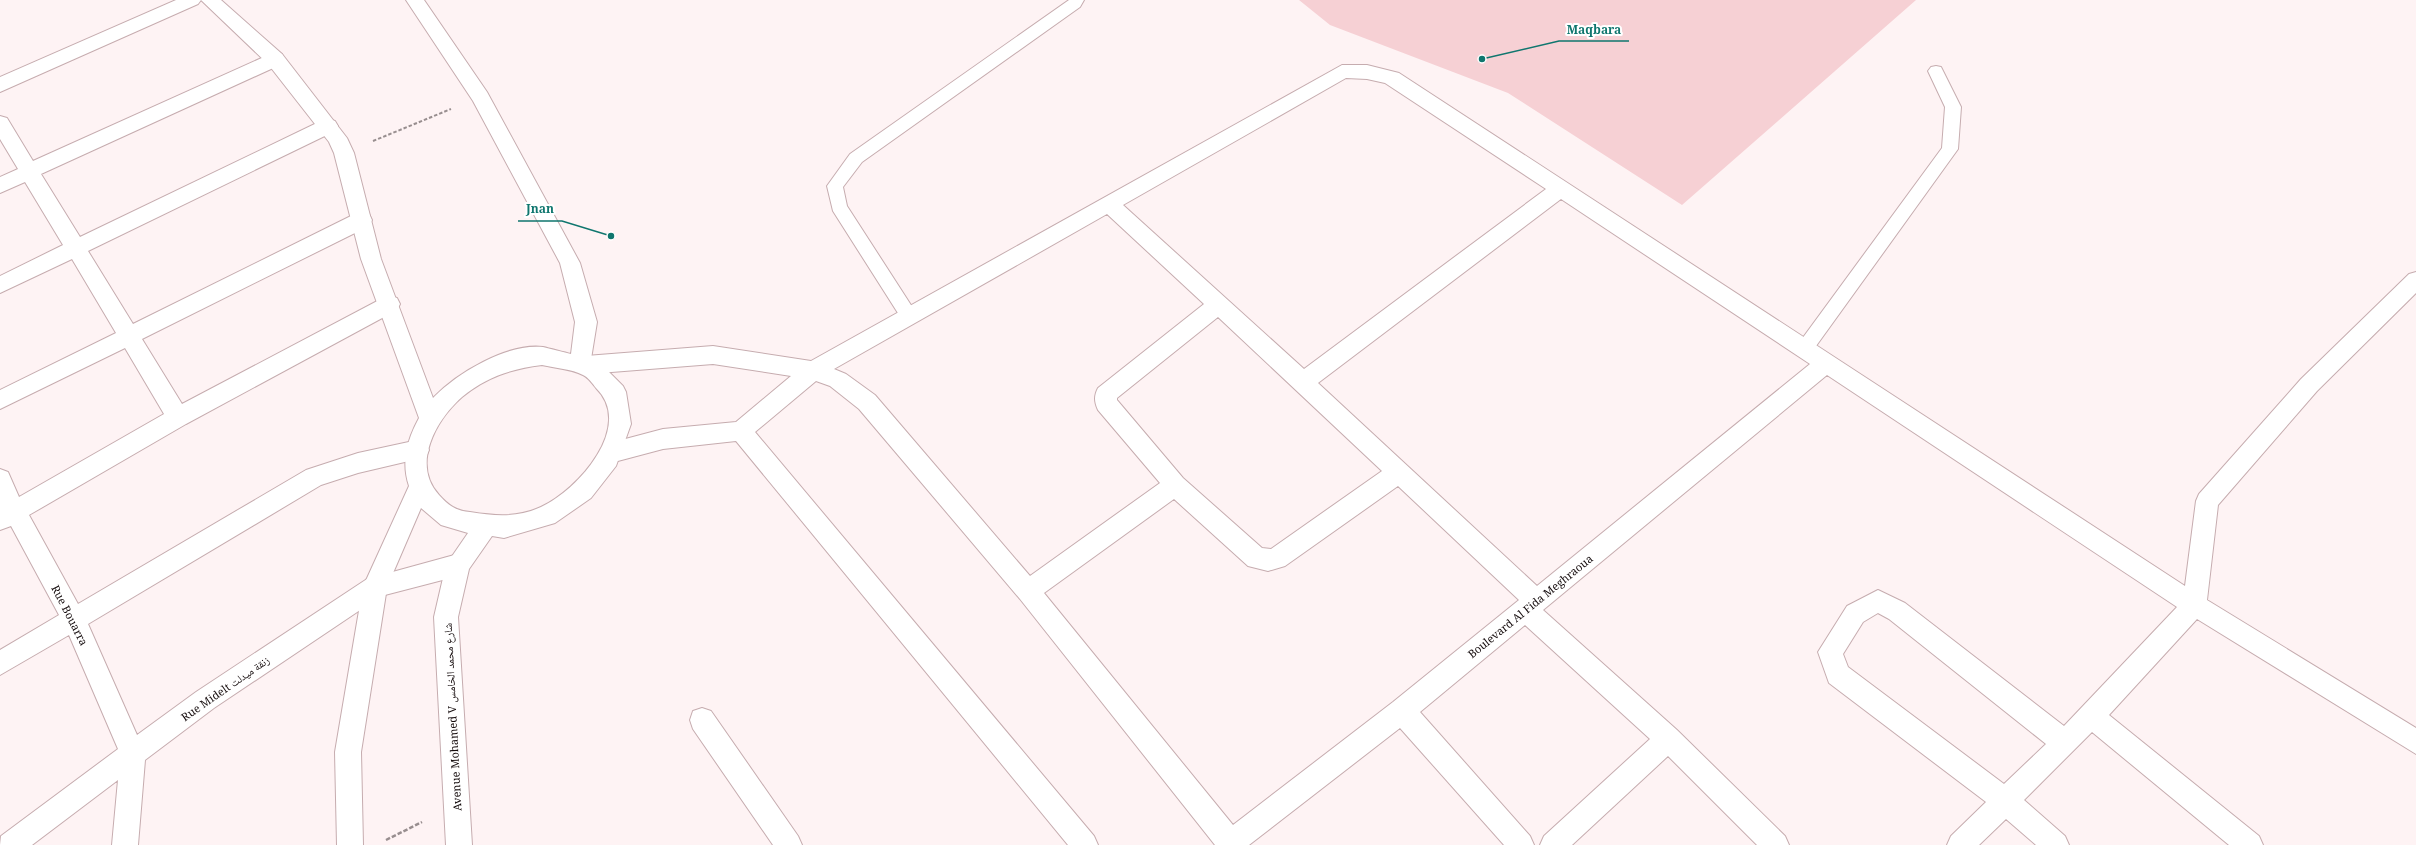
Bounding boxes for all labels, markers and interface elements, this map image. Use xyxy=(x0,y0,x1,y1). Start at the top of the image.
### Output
callout: Maqbara xyxy=(1559,17,1629,41)
text: Maqbara xyxy=(1567,21,1621,38)
callout: Jnan xyxy=(518,197,562,221)
text: Jnan xyxy=(525,200,554,217)
street label: Boulevard Al Fida Meghraoua xyxy=(1464,551,1596,661)
street label: Rue Bouarra xyxy=(48,582,92,648)
street label: Avenue Mohamed V شارع محمد الخامس xyxy=(440,623,464,811)
street label: Rue Midelt زنقة ميدلت xyxy=(178,652,272,724)

